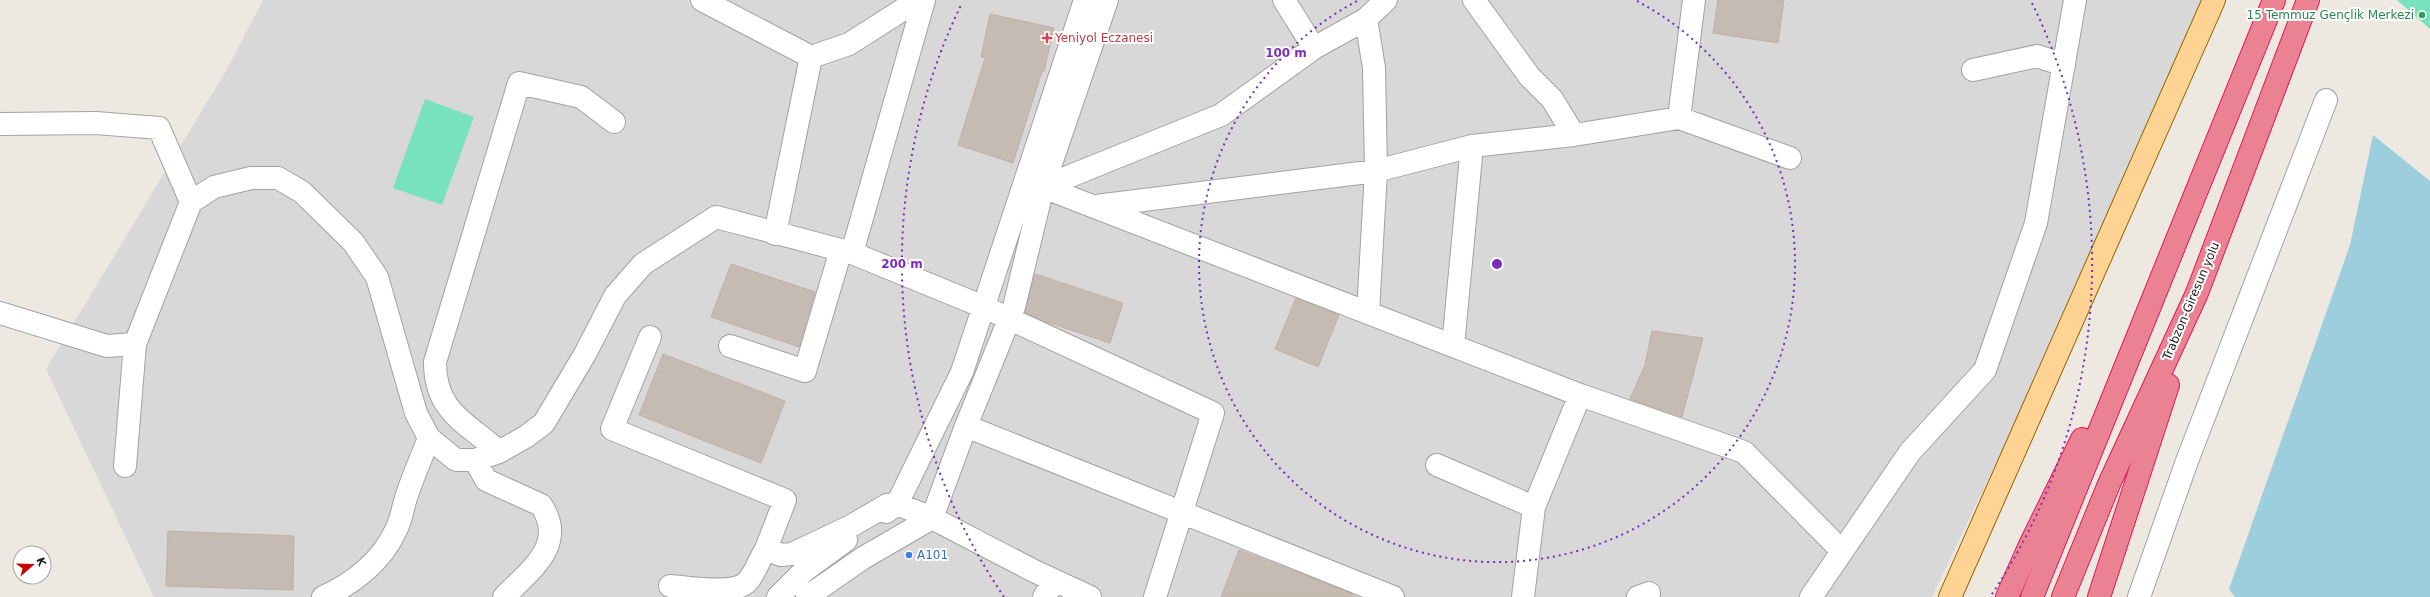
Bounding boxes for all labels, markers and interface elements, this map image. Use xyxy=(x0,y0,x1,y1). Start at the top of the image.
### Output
place label: 15 Temmuz Gençlik Merkezi xyxy=(2247,8,2414,22)
marker: 15 Temmuz Gençlik Merkezi xyxy=(2417,10,2427,20)
place label: Yeniyol Eczanesi xyxy=(1054,31,1153,45)
marker: Yeniyol Eczanesi xyxy=(1042,33,1052,43)
text: 100 m xyxy=(1265,46,1307,60)
street label: Trabzon-Giresun yolu xyxy=(2159,240,2222,363)
text: 200 m xyxy=(881,257,923,271)
centre of rings xyxy=(1490,257,1504,271)
north arrow xyxy=(12,545,52,585)
place label: A101 xyxy=(917,548,948,562)
marker: A101 xyxy=(904,550,914,560)
text: K xyxy=(33,556,49,568)

